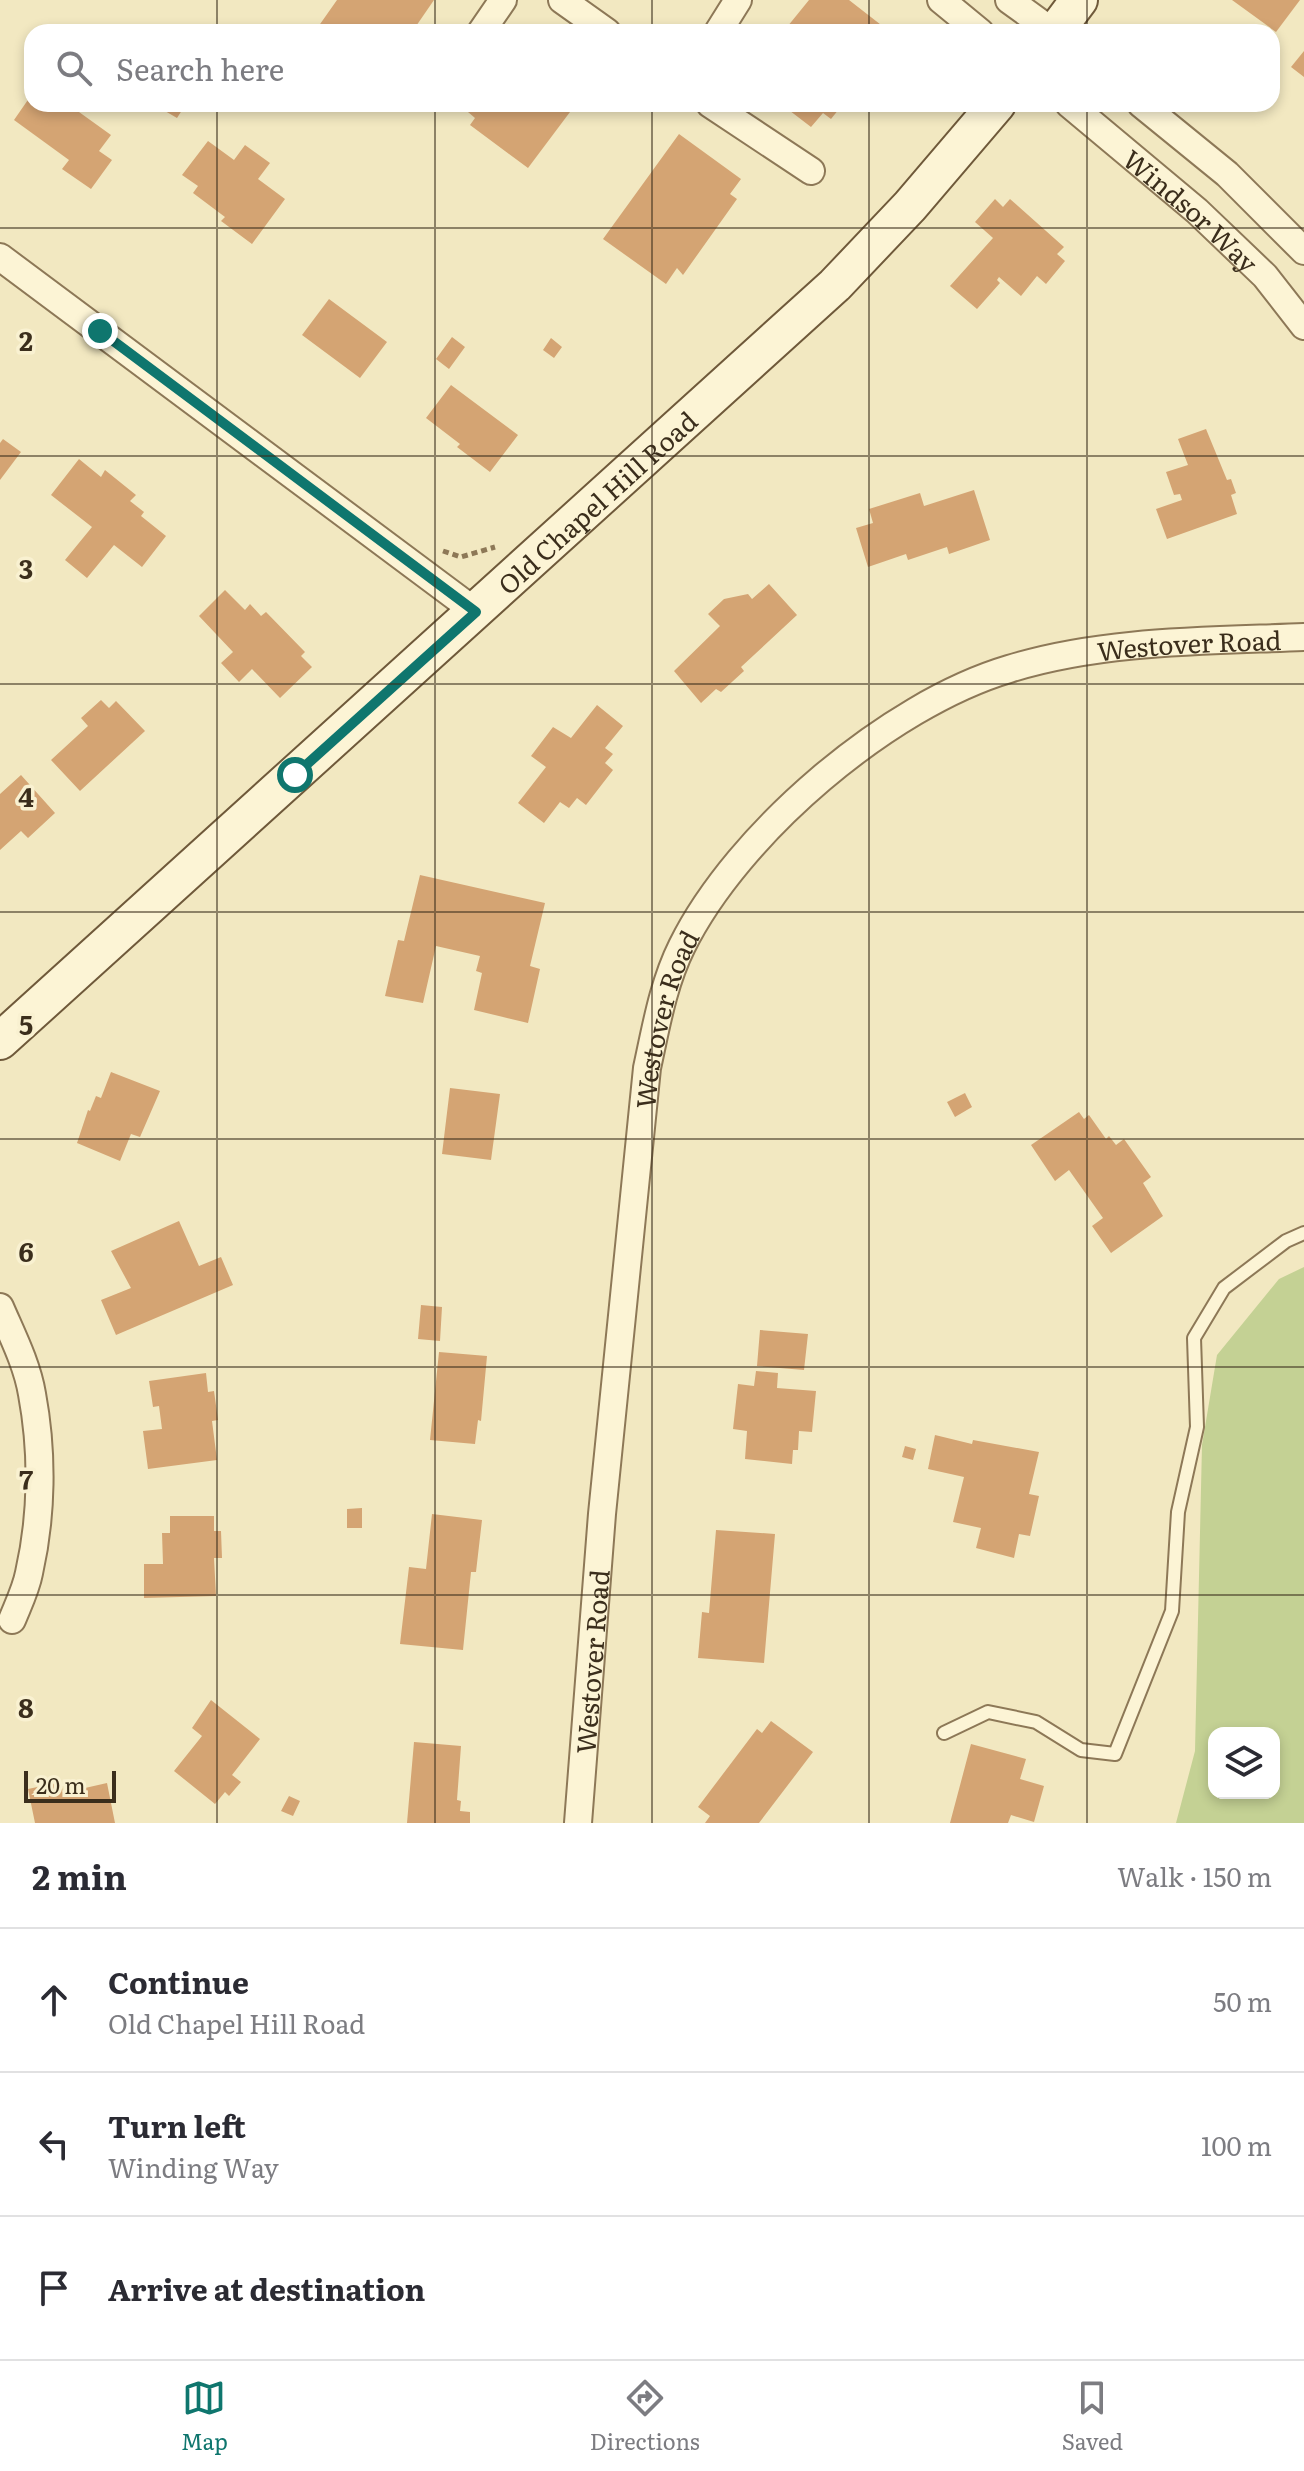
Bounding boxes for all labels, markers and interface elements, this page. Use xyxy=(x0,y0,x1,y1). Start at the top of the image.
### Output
search box xyxy=(24,24,1280,112)
icon: search xyxy=(52,46,96,90)
text: Search here xyxy=(116,46,284,90)
street label: Windsor Way xyxy=(1116,139,1268,280)
route end xyxy=(82,313,118,349)
text: 2 xyxy=(19,320,33,359)
street label: Old Chapel Hill Road xyxy=(488,401,705,602)
text: 3 xyxy=(19,548,33,587)
street label: Westover Road xyxy=(1095,618,1282,669)
route start xyxy=(277,757,313,793)
text: 4 xyxy=(18,776,34,815)
street label: Westover Road xyxy=(624,922,707,1110)
text: 5 xyxy=(19,1004,33,1043)
text: 6 xyxy=(18,1231,34,1270)
text: 7 xyxy=(19,1459,33,1498)
street label: Westover Road xyxy=(564,1568,617,1755)
text: 8 xyxy=(18,1687,34,1726)
map controls xyxy=(1208,1727,1280,1799)
button: layers xyxy=(1208,1727,1280,1799)
scale bar xyxy=(24,1767,116,1803)
text: 20 m xyxy=(36,1768,86,1801)
text: 2 min xyxy=(32,1850,127,1900)
text: Walk · 150 m xyxy=(1117,1856,1272,1895)
text: Continue xyxy=(108,1959,249,2003)
icon: ahead xyxy=(32,1978,76,2022)
text: 50 m xyxy=(1213,1981,1272,2020)
text: Old Chapel Hill Road xyxy=(108,2003,365,2042)
text: Turn left xyxy=(108,2103,246,2147)
icon: left xyxy=(32,2122,76,2166)
text: 100 m xyxy=(1201,2125,1272,2164)
text: Winding Way xyxy=(108,2147,279,2186)
icon: arrive xyxy=(32,2266,76,2310)
text: Arrive at destination xyxy=(108,2266,425,2310)
tab: Map xyxy=(181,2376,228,2457)
tab: Directions xyxy=(590,2376,700,2457)
tab: Saved xyxy=(1062,2376,1123,2457)

